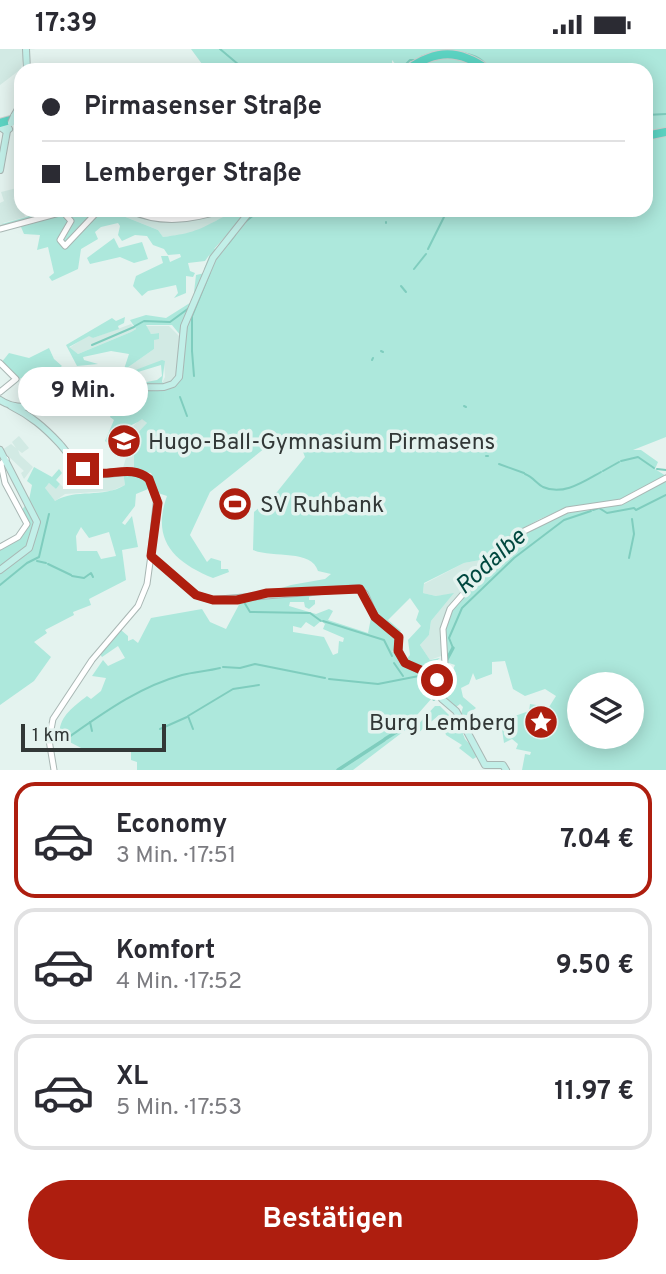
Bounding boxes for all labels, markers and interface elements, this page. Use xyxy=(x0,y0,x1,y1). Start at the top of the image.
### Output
text: 17:39 xyxy=(35,8,97,41)
text: Pirmasenser Straße xyxy=(84,91,322,124)
text: Lemberger Straße xyxy=(84,158,302,191)
callout: 9 Min. xyxy=(18,367,148,417)
text: 9 Min. xyxy=(51,377,115,406)
school or university icon: Hugo-Ball-Gymnasium Pirmasens xyxy=(105,422,143,460)
place label: Hugo-Ball-Gymnasium Pirmasens xyxy=(148,429,495,458)
route end xyxy=(67,453,99,485)
sports icon: SV Ruhbank xyxy=(216,485,254,523)
place label: SV Ruhbank xyxy=(260,492,384,521)
water label: Rodalbe xyxy=(450,523,533,602)
route start xyxy=(421,664,453,696)
map controls xyxy=(567,672,644,749)
button: layers xyxy=(567,672,644,749)
place icon: Burg Lemberg xyxy=(522,703,560,741)
place label: Burg Lemberg xyxy=(369,710,516,739)
scale bar xyxy=(21,721,166,753)
text: 1 km xyxy=(32,724,70,748)
icon: car xyxy=(32,809,95,872)
text: Economy xyxy=(116,809,227,842)
text: 7.04 € xyxy=(560,824,634,857)
text: 3 Min. · 17:51 xyxy=(116,842,236,871)
icon: car xyxy=(32,935,95,998)
text: Komfort xyxy=(116,935,215,968)
text: 9.50 € xyxy=(556,950,634,983)
text: 4 Min. · 17:52 xyxy=(116,968,242,997)
icon: car xyxy=(32,1061,95,1124)
text: XL xyxy=(116,1061,148,1094)
text: 11.97 € xyxy=(554,1076,634,1109)
text: 5 Min. · 17:53 xyxy=(116,1094,242,1123)
button: Bestätigen xyxy=(28,1180,638,1260)

